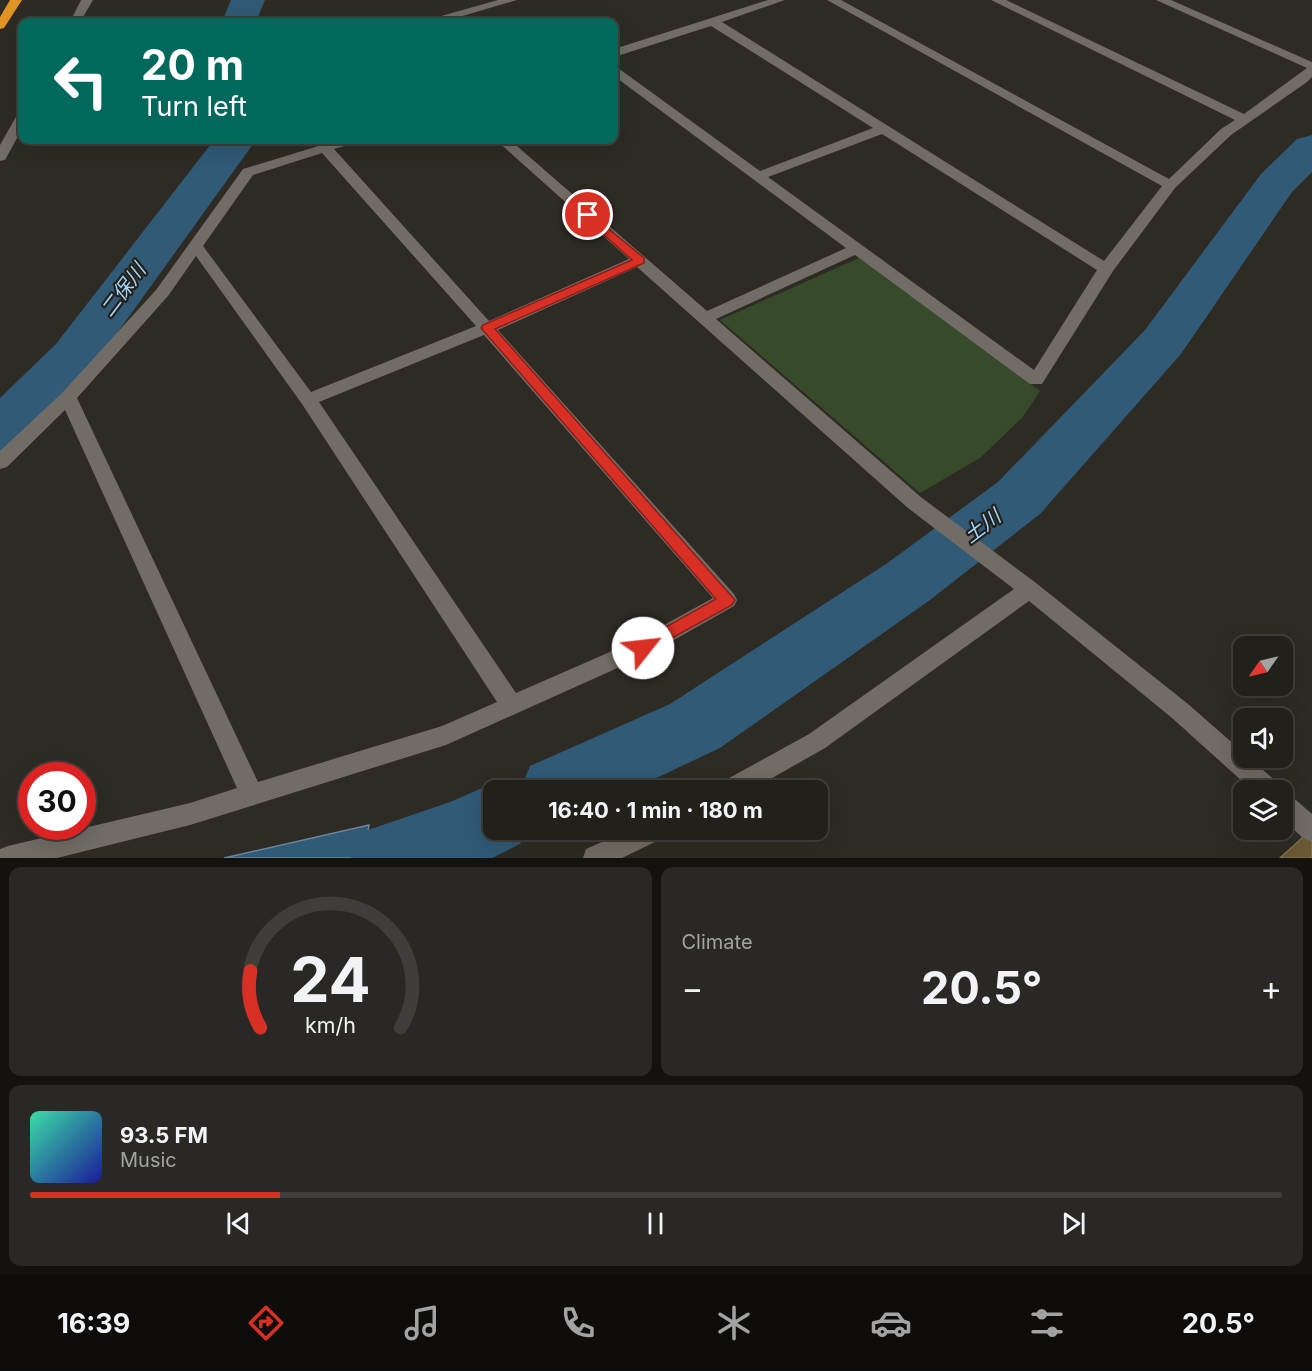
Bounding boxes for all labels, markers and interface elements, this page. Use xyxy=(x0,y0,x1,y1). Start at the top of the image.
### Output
text: 20 m xyxy=(141,39,244,90)
icon: left xyxy=(42,42,120,120)
text: Turn left xyxy=(141,90,247,123)
pin xyxy=(562,189,613,240)
icon: arrive xyxy=(571,198,604,231)
water label: 二保川 xyxy=(95,257,152,321)
water label: 土川 xyxy=(959,503,1007,548)
position arrow xyxy=(611,616,675,680)
north arrow xyxy=(1233,636,1293,696)
map controls xyxy=(1233,636,1293,840)
button: sound xyxy=(1233,708,1293,768)
speed limit sign: 30 xyxy=(18,762,96,840)
button: layers xyxy=(1233,780,1293,840)
text: 16:40 · 1 min · 180 m xyxy=(548,797,763,823)
text: Climate xyxy=(682,930,753,954)
text: 24 xyxy=(290,942,371,1017)
text: 20.5° xyxy=(921,960,1042,1015)
text: − xyxy=(682,968,703,1008)
text: + xyxy=(1260,968,1282,1008)
text: km/h xyxy=(305,1013,356,1039)
text: 93.5 FM xyxy=(120,1122,208,1148)
text: Music xyxy=(120,1148,177,1172)
icon: previous xyxy=(222,1207,255,1240)
icon: pause xyxy=(639,1207,672,1240)
icon: next xyxy=(1057,1207,1090,1240)
icon: directions xyxy=(245,1302,287,1344)
icon: music xyxy=(401,1302,443,1344)
icon: phone xyxy=(557,1302,599,1344)
icon: climate xyxy=(713,1302,755,1344)
icon: car xyxy=(870,1302,912,1344)
icon: filters xyxy=(1026,1302,1068,1344)
text: 16:39 xyxy=(57,1307,130,1340)
text: 20.5° xyxy=(1182,1307,1255,1340)

